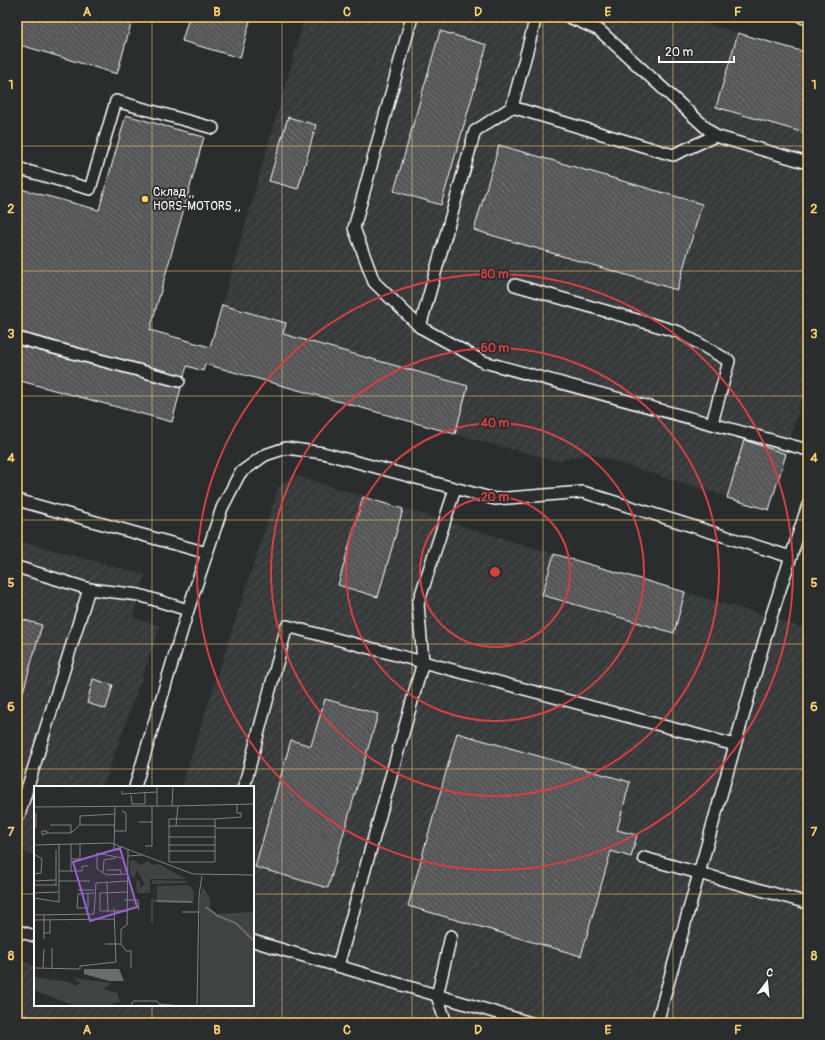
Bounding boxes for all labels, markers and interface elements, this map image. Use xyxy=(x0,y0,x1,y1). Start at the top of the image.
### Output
text: A xyxy=(83,4,92,20)
text: B xyxy=(213,4,221,20)
text: C xyxy=(343,4,351,20)
text: D xyxy=(474,4,482,20)
text: E xyxy=(605,4,612,20)
text: F xyxy=(734,4,742,20)
scale bar xyxy=(659,38,734,64)
text: 20 m xyxy=(665,45,694,60)
text: 1 xyxy=(8,77,14,93)
text: 1 xyxy=(811,77,817,93)
place label: Склад ,, HORS-MOTORS ,, xyxy=(153,185,240,214)
marker: Склад ,, HORS-MOTORS ,, xyxy=(140,194,150,204)
text: 2 xyxy=(7,201,15,217)
text: 2 xyxy=(810,201,818,217)
text: 80 m xyxy=(481,267,509,282)
text: 3 xyxy=(7,326,15,342)
text: 3 xyxy=(810,326,818,342)
text: 60 m xyxy=(481,341,510,356)
text: 40 m xyxy=(480,416,510,431)
text: 4 xyxy=(7,450,15,466)
text: 4 xyxy=(810,450,818,466)
text: 20 m xyxy=(481,490,509,505)
centre of rings xyxy=(488,565,502,579)
text: 5 xyxy=(7,575,15,591)
text: 5 xyxy=(810,575,818,591)
text: 6 xyxy=(7,699,15,715)
text: 6 xyxy=(810,699,818,715)
inset map xyxy=(34,786,254,1006)
text: 7 xyxy=(8,824,15,840)
text: 7 xyxy=(811,824,818,840)
text: 8 xyxy=(8,948,15,964)
text: 8 xyxy=(811,948,818,964)
north arrow xyxy=(747,962,787,1002)
text: С xyxy=(765,966,775,980)
text: A xyxy=(83,1022,92,1038)
text: B xyxy=(213,1022,221,1038)
text: C xyxy=(343,1022,351,1038)
text: D xyxy=(474,1022,482,1038)
text: E xyxy=(605,1022,612,1038)
text: F xyxy=(734,1022,742,1038)

